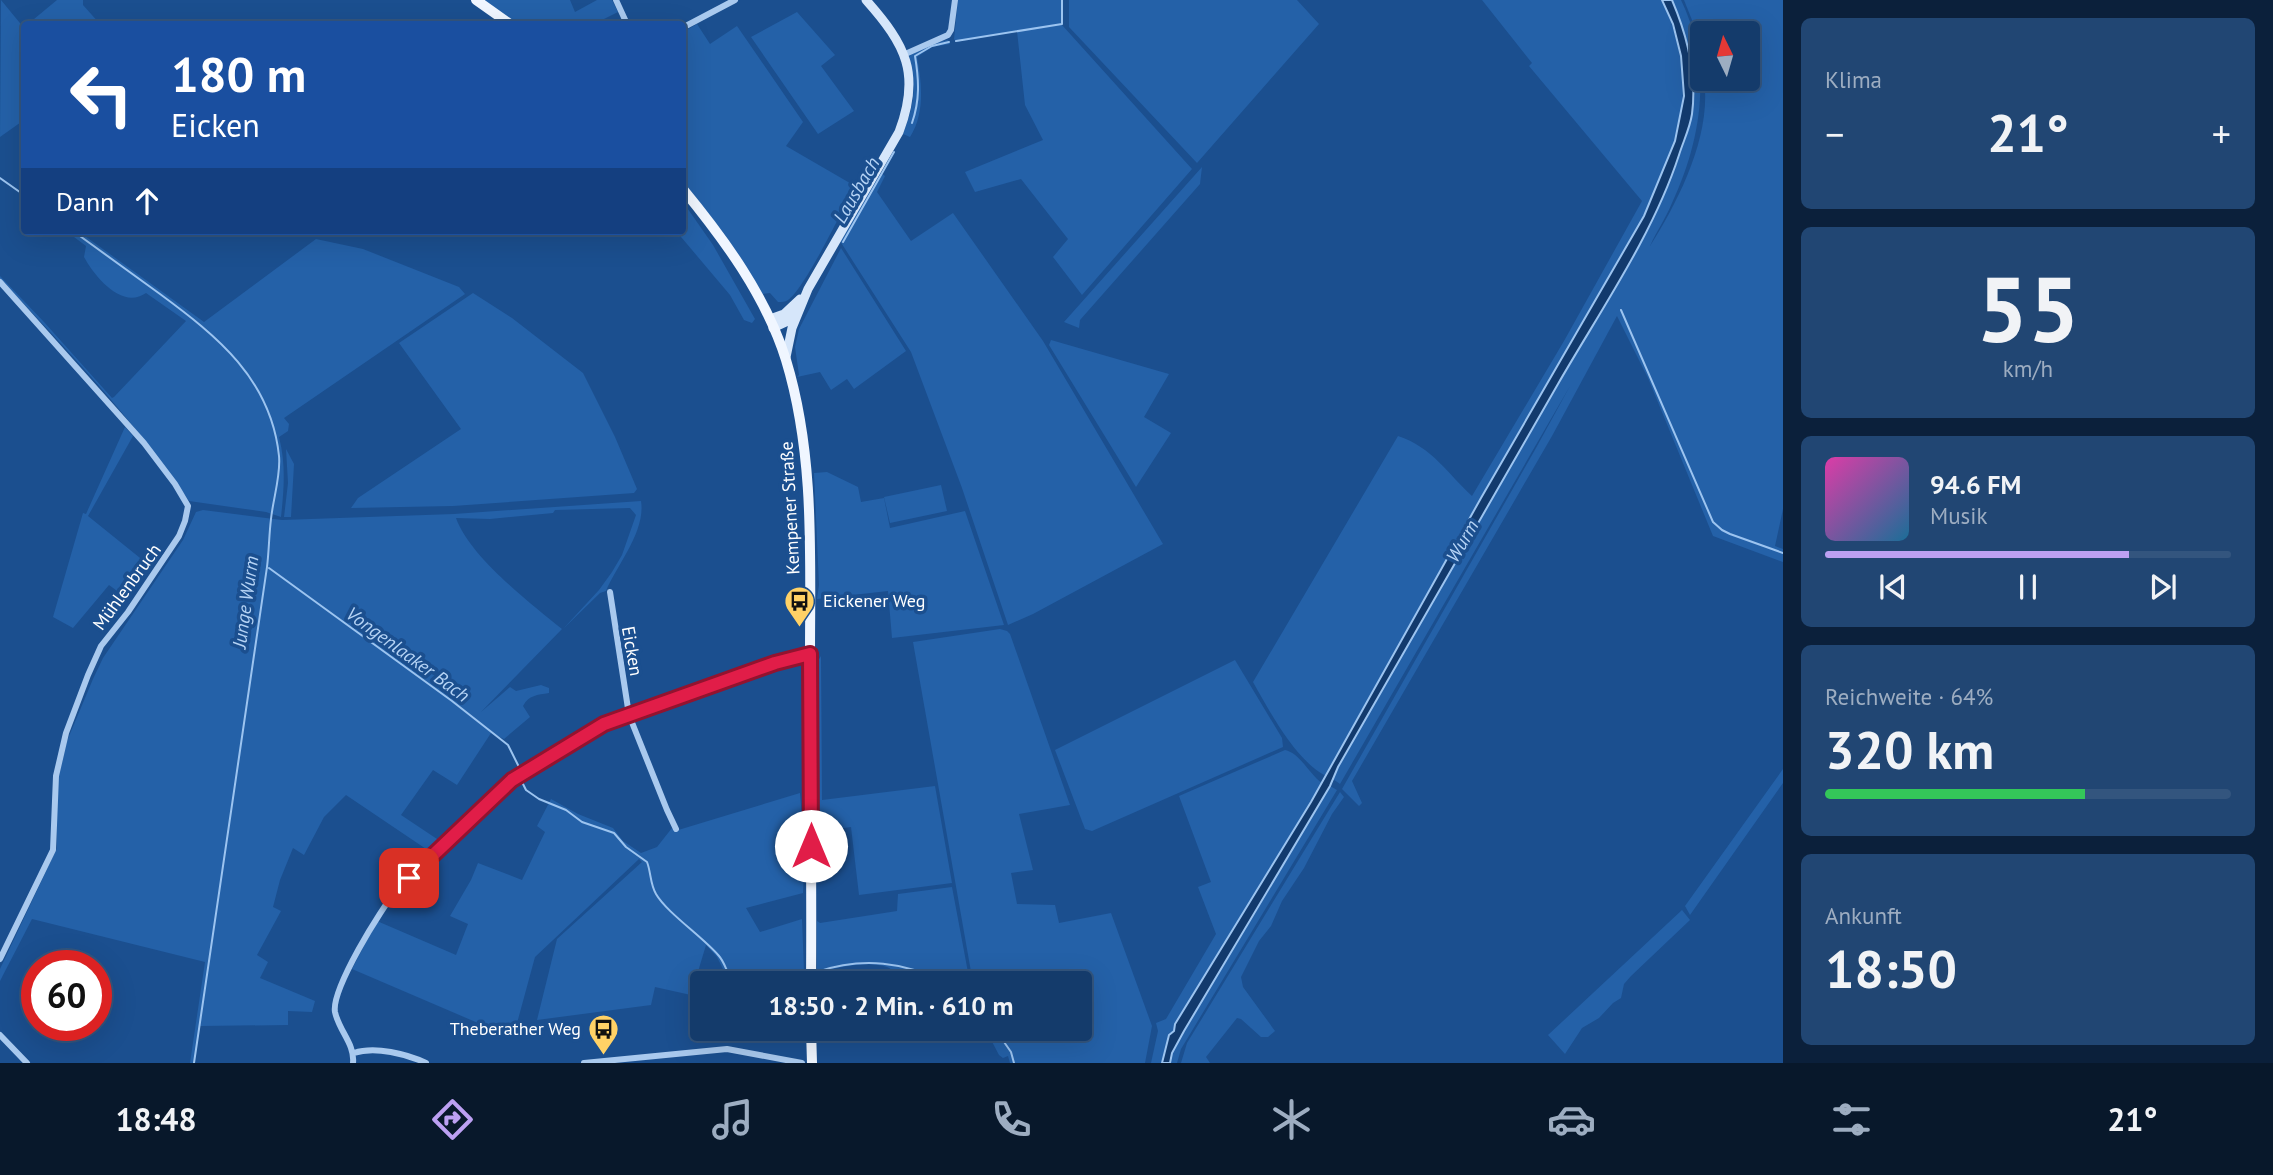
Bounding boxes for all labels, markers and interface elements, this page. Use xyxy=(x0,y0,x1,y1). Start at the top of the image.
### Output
north arrow xyxy=(1690,21,1760,91)
map controls xyxy=(1690,21,1760,91)
text: 180 m xyxy=(171,42,306,106)
icon: left xyxy=(56,49,147,140)
text: Klima xyxy=(1825,65,1882,94)
text: 21° xyxy=(1987,99,2069,166)
text: Eicken xyxy=(171,104,260,146)
text: − xyxy=(1825,109,1844,158)
text: + xyxy=(2212,109,2231,158)
water label: Lausbach xyxy=(828,153,884,227)
icon: ahead xyxy=(128,182,166,220)
text: Dann xyxy=(56,185,114,218)
text: 55 xyxy=(1976,249,2080,367)
text: km/h xyxy=(2003,354,2053,383)
street label: Kempener Straße xyxy=(775,441,804,575)
text: 94.6 FM xyxy=(1930,468,2021,501)
text: Musik xyxy=(1930,501,1987,530)
water label: Wurm xyxy=(1440,516,1484,566)
street label: Mühlenbruch xyxy=(87,539,166,635)
water label: Junge Wurm xyxy=(226,554,263,652)
icon: previous xyxy=(1874,568,1912,606)
icon: pause xyxy=(2009,568,2047,606)
icon: next xyxy=(2144,568,2182,606)
bus stop icon: Eickener Weg xyxy=(783,584,817,628)
place label: Eickener Weg xyxy=(823,589,925,612)
water label: Vongenlaaker Bach xyxy=(342,601,474,707)
street label: Eicken xyxy=(617,624,648,678)
text: Reichweite · 64% xyxy=(1825,682,1993,711)
text: 320 km xyxy=(1825,716,1994,783)
position arrow xyxy=(774,809,848,883)
pin xyxy=(379,848,439,908)
icon: arrive xyxy=(390,859,428,897)
text: Ankunft xyxy=(1825,901,1902,930)
text: 18:50 xyxy=(1825,935,1957,1002)
speed limit sign: 60 xyxy=(21,950,112,1041)
text: 18:50 · 2 Min. · 610 m xyxy=(768,989,1014,1022)
bus stop icon: Theberather Weg xyxy=(587,1012,621,1056)
place label: Theberather Weg xyxy=(450,1017,581,1040)
icon: directions xyxy=(428,1095,477,1144)
icon: music xyxy=(708,1095,757,1144)
icon: phone xyxy=(987,1095,1036,1144)
icon: climate xyxy=(1267,1095,1316,1144)
icon: car xyxy=(1547,1095,1596,1144)
icon: filters xyxy=(1827,1095,1876,1144)
text: 18:48 xyxy=(115,1098,197,1140)
text: 21° xyxy=(2107,1098,2158,1140)

